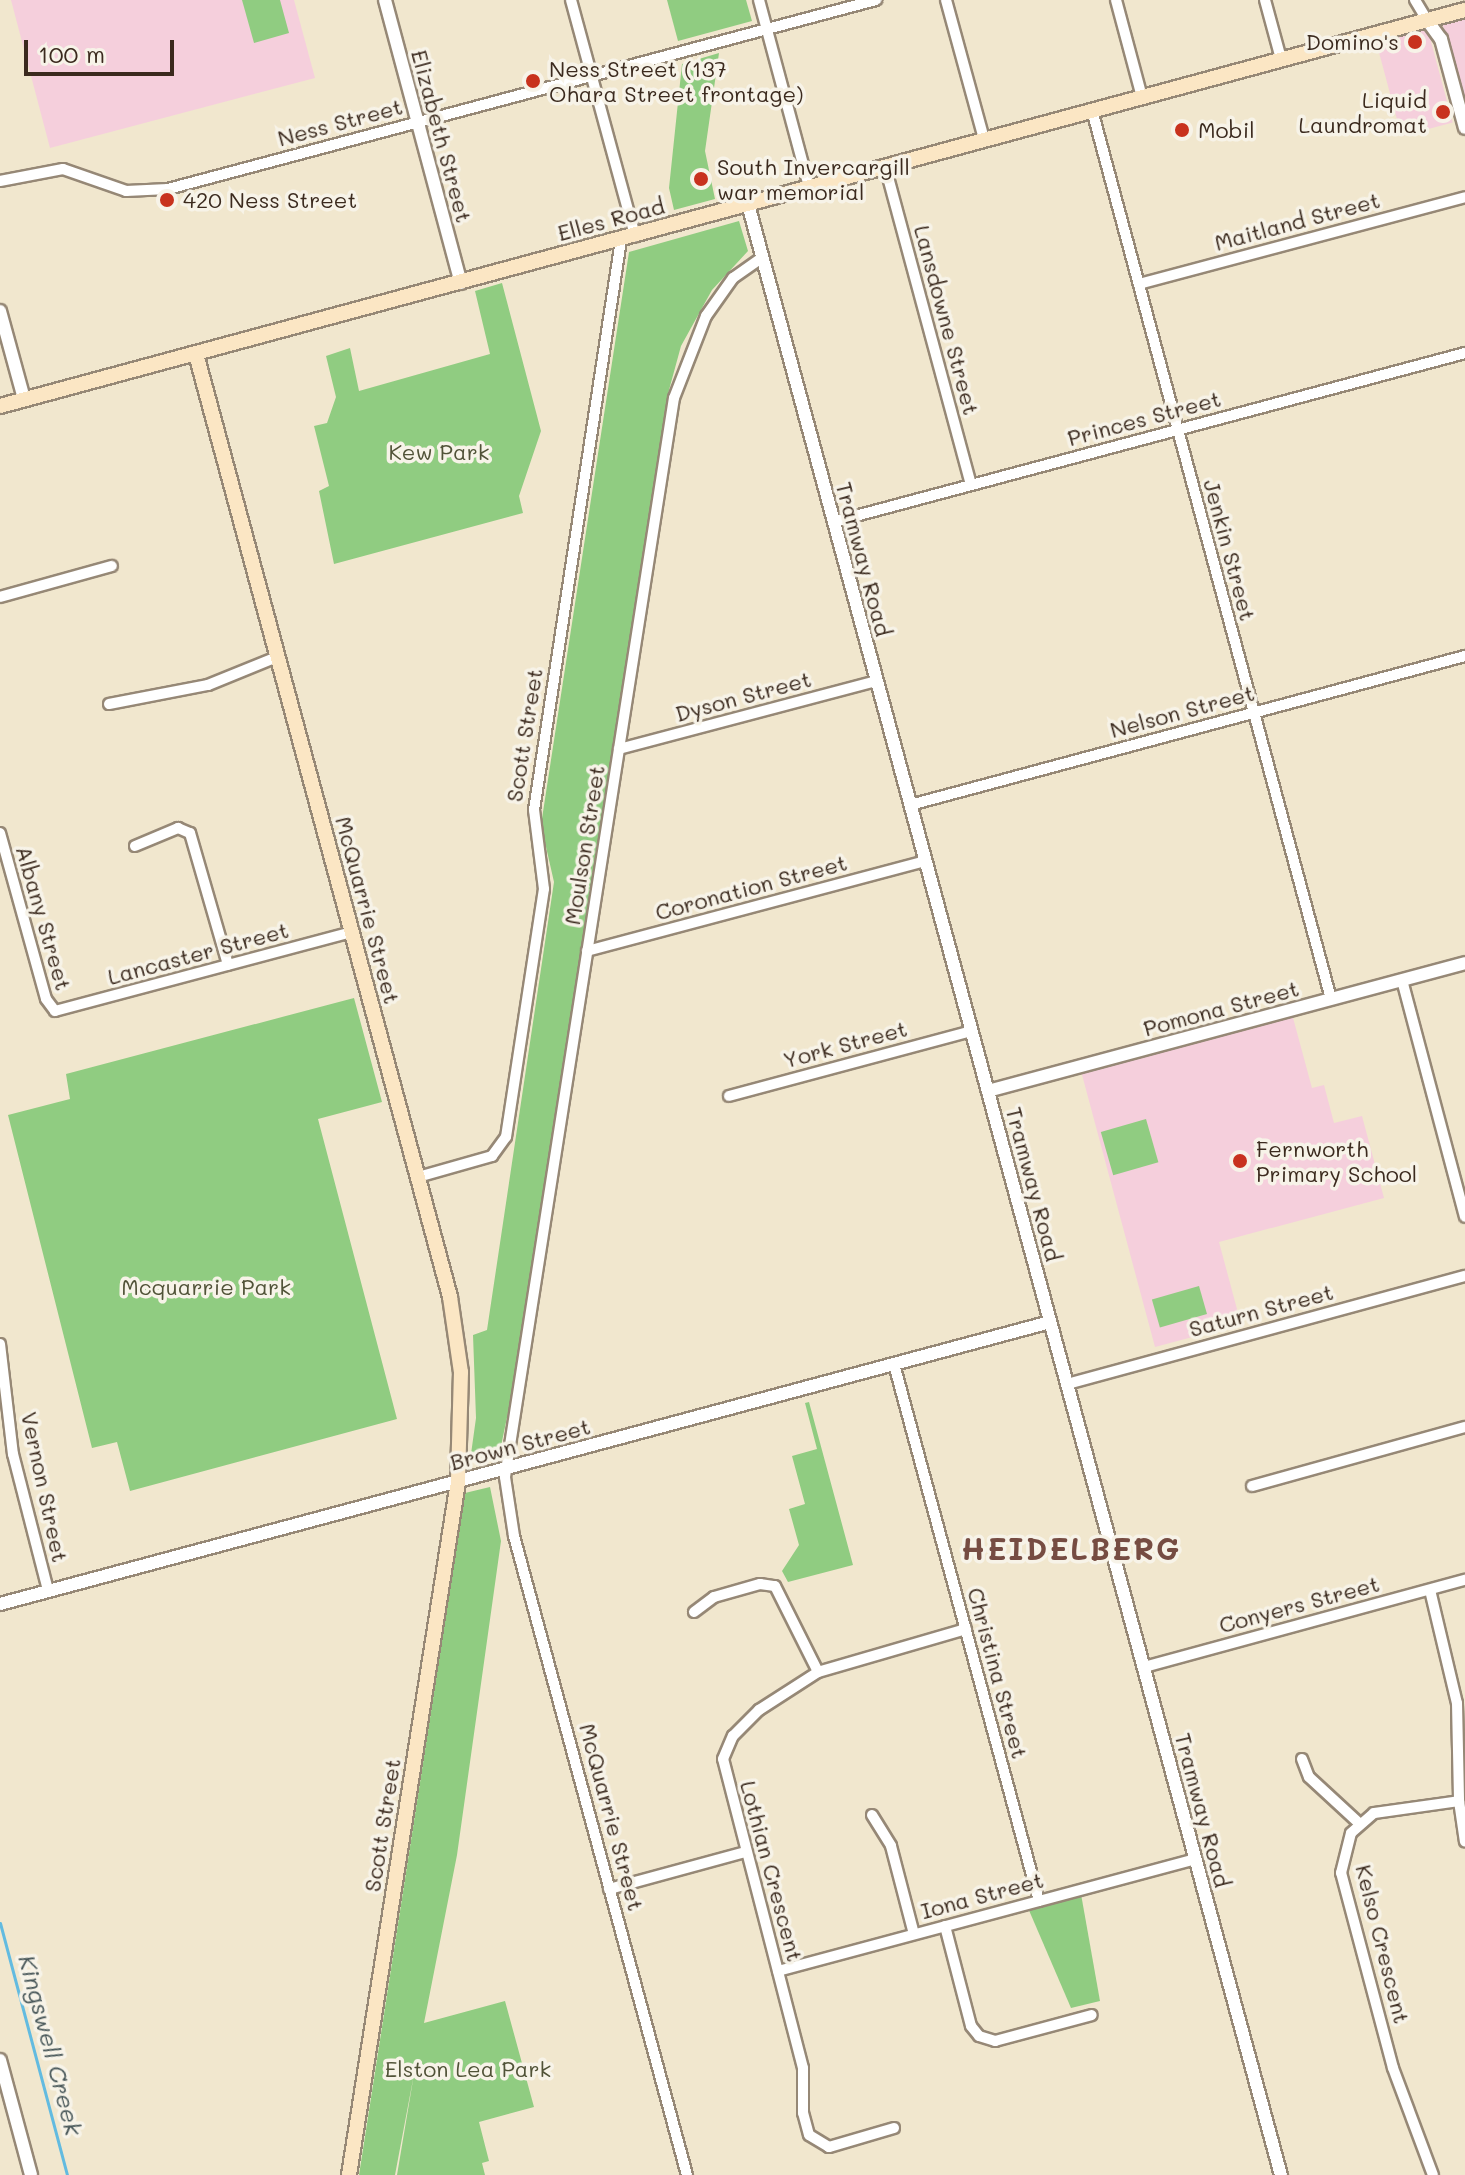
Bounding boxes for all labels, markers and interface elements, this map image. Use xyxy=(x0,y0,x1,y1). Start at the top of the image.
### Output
scale bar xyxy=(28,24,178,74)
place label: Domino's xyxy=(1306,29,1399,55)
marker: Domino's xyxy=(1406,33,1424,51)
text: 100 m xyxy=(38,38,105,69)
street label: Elizabeth Street xyxy=(406,47,478,225)
place label: Ness Street (137 Ohara Street frontage) xyxy=(549,55,803,106)
marker: Ness Street (137 Ohara Street frontage) xyxy=(524,72,542,90)
place label: Liquid Laundromat xyxy=(1299,86,1427,138)
street label: Ness Street xyxy=(275,93,405,151)
marker: Liquid Laundromat xyxy=(1434,103,1452,121)
place label: Mobil xyxy=(1198,117,1255,143)
marker: Mobil xyxy=(1173,121,1191,139)
place label: South Invercargill war memorial xyxy=(717,153,910,204)
marker: South Invercargill war memorial xyxy=(692,170,710,188)
street label: Maitland Street xyxy=(1211,186,1383,256)
place label: 420 Ness Street xyxy=(183,187,357,213)
marker: 420 Ness Street xyxy=(158,191,176,209)
street label: Elles Road xyxy=(555,192,667,246)
street label: Lansdowne Street xyxy=(909,222,985,418)
street label: Princes Street xyxy=(1064,385,1224,451)
park label: Kew Park xyxy=(389,439,489,465)
street label: Jenkin Street xyxy=(1198,476,1262,624)
street label: Tramway Road xyxy=(831,479,897,639)
street label: Dyson Street xyxy=(672,665,814,727)
street label: Scott Street xyxy=(500,666,548,804)
street label: Nelson Street xyxy=(1107,679,1257,743)
street label: Moulson Street xyxy=(558,763,610,927)
street label: McQuarrie Street xyxy=(330,813,406,1007)
street label: Albany Street xyxy=(11,843,77,993)
street label: Coronation Street xyxy=(652,849,850,925)
street label: Lancaster Street xyxy=(105,916,291,990)
street label: Pomona Street xyxy=(1140,975,1302,1041)
street label: York Street xyxy=(780,1015,910,1073)
street label: Tramway Road xyxy=(1001,1104,1067,1264)
place label: Fernworth Primary School xyxy=(1256,1135,1417,1186)
marker: Fernworth Primary School xyxy=(1231,1152,1249,1170)
park label: Mcquarrie Park xyxy=(121,1274,291,1300)
street label: Saturn Street xyxy=(1186,1278,1336,1342)
street label: Vernon Street xyxy=(16,1409,74,1565)
street label: Brown Street xyxy=(447,1413,593,1475)
district label: HEIDELBERG xyxy=(961,1530,1181,1566)
street label: Conyers Street xyxy=(1216,1570,1382,1638)
street label: Christina Street xyxy=(962,1585,1034,1761)
street label: McQuarrie Street xyxy=(574,1720,650,1914)
street label: Tramway Road xyxy=(1170,1730,1236,1890)
street label: Scott Street xyxy=(358,1756,406,1894)
street label: Lothian Crescent xyxy=(735,1778,809,1964)
street label: Kelso Crescent xyxy=(1351,1862,1415,2026)
street label: Iona Street xyxy=(918,1866,1046,1924)
water label: Kingswell Creek xyxy=(13,1952,89,2138)
park label: Elston Lea Park xyxy=(385,2056,551,2082)

